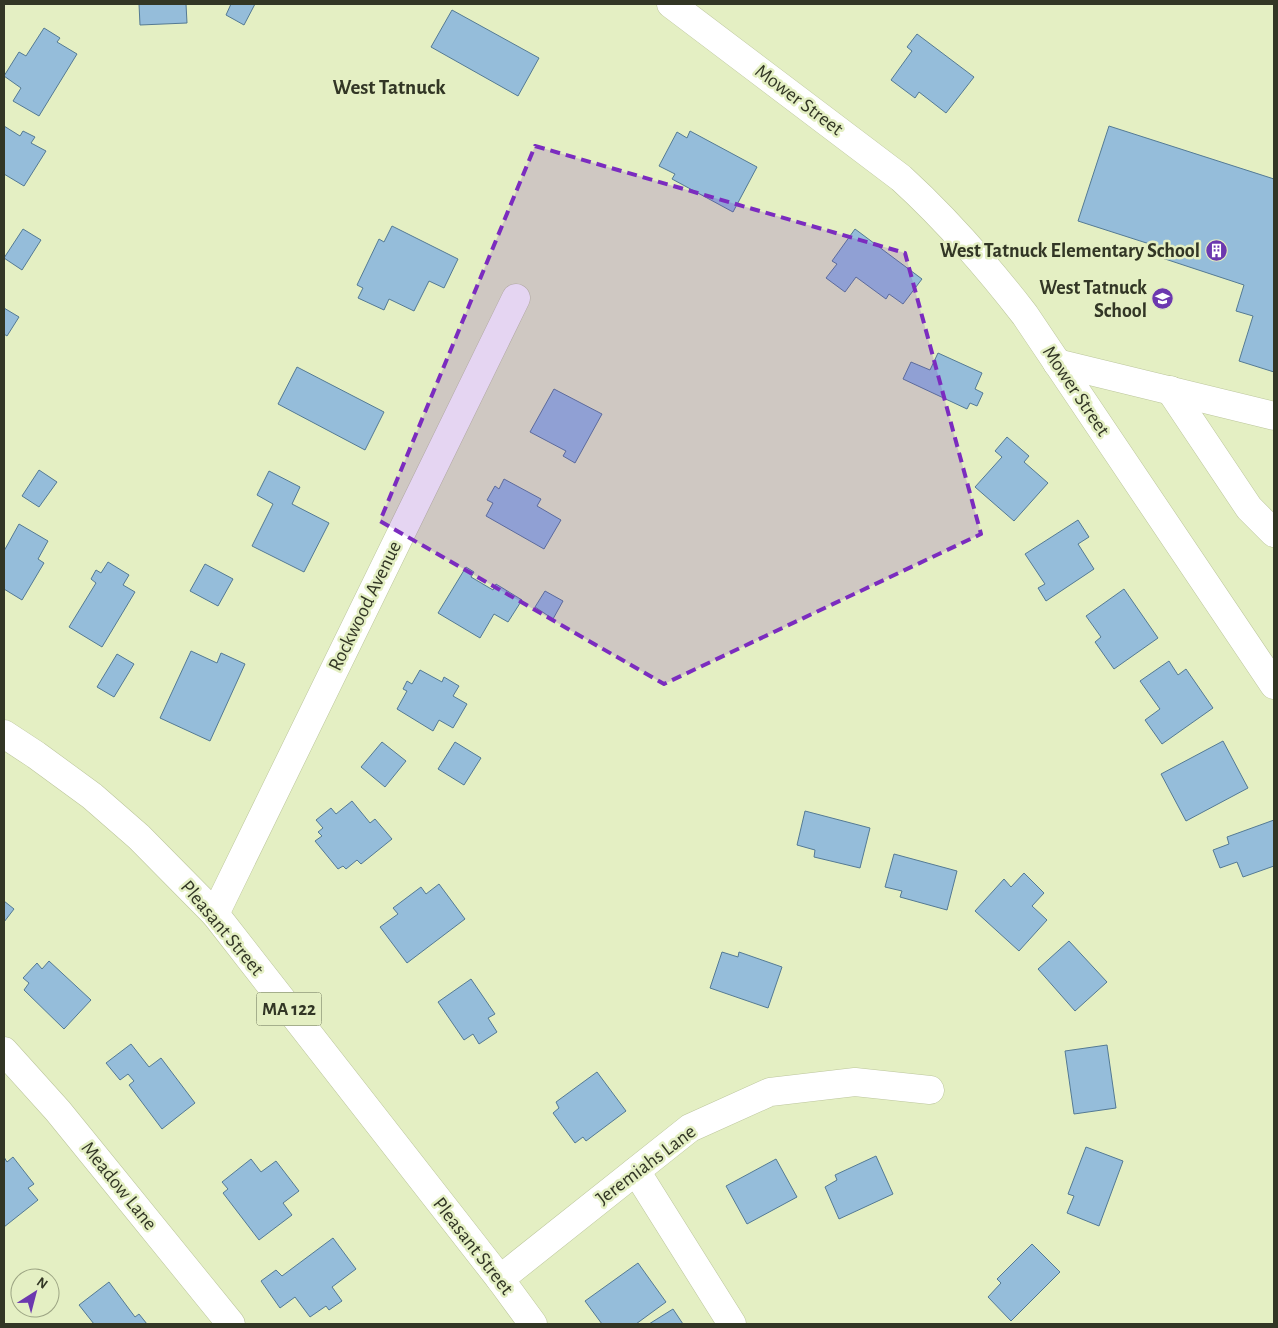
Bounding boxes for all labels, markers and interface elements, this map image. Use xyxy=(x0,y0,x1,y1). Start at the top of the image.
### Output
street label: Mower Street xyxy=(751,61,847,140)
district label: West Tatnuck xyxy=(332,77,446,98)
building icon: West Tatnuck Elementary School xyxy=(1204,239,1228,263)
place label: West Tatnuck Elementary School xyxy=(940,241,1200,261)
place label: West Tatnuck School xyxy=(1039,278,1147,321)
school or university icon: West Tatnuck School xyxy=(1151,287,1175,311)
street label: Mower Street xyxy=(1039,342,1114,440)
street label: Rockwood Avenue xyxy=(325,538,405,674)
street label: Pleasant Street xyxy=(177,877,268,980)
road number: MA 122 xyxy=(256,992,322,1026)
street label: Jeremiahs Lane xyxy=(593,1121,699,1209)
street label: Meadow Lane xyxy=(77,1138,161,1234)
street label: Pleasant Street xyxy=(429,1194,517,1299)
north arrow xyxy=(10,1268,60,1318)
text: N xyxy=(34,1275,50,1292)

